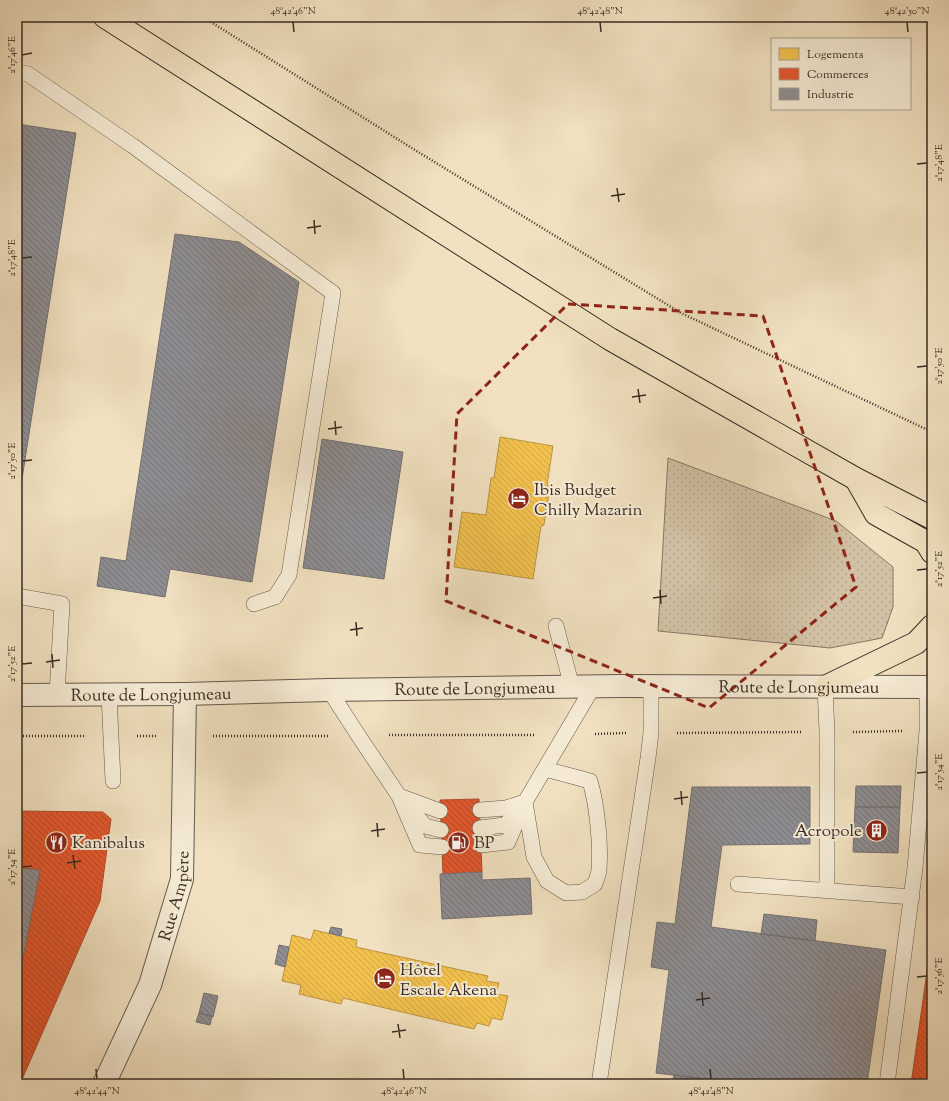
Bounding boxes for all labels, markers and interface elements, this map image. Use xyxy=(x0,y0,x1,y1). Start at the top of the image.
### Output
text: 48°42'46"N xyxy=(270,4,316,19)
text: 48°42'48"N xyxy=(577,4,623,19)
text: 48°42'50"N xyxy=(885,4,929,19)
text: 2°17'46"E xyxy=(5,36,20,74)
legend xyxy=(771,38,911,110)
text: Logements xyxy=(807,46,864,64)
text: Commerces xyxy=(807,66,869,84)
text: Industrie xyxy=(807,86,854,104)
text: 2°17'48"E xyxy=(932,144,947,182)
text: 2°17'48"E xyxy=(5,239,20,277)
text: 2°17'50"E xyxy=(932,348,947,384)
text: 2°17'50"E xyxy=(5,443,20,479)
place label: Ibis Budget Chilly Mazarin xyxy=(534,479,643,523)
hotel icon: Ibis Budget Chilly Mazarin xyxy=(505,486,531,512)
text: 2°17'52"E xyxy=(932,551,947,587)
text: 2°17'52"E xyxy=(5,646,20,682)
street label: Route de Longjumeau xyxy=(718,676,880,701)
street label: Route de Longjumeau xyxy=(394,677,556,703)
street label: Route de Longjumeau xyxy=(71,683,232,709)
text: 2°17'54"E xyxy=(932,754,947,790)
building icon: Acropole xyxy=(864,817,890,843)
place label: Acropole xyxy=(795,820,862,844)
restaurant icon: Kanibalus xyxy=(43,829,69,855)
fuel station icon: BP xyxy=(446,829,472,855)
place label: Kanibalus xyxy=(72,832,145,856)
place label: BP xyxy=(474,832,495,856)
text: 2°17'54"E xyxy=(5,849,20,885)
street label: Rue Ampère xyxy=(154,850,196,944)
text: 2°17'56"E xyxy=(932,958,947,994)
place label: Hôtel Escale Akena xyxy=(400,959,497,1003)
hotel icon: Hôtel Escale Akena xyxy=(372,966,398,992)
text: 48°42'44"N xyxy=(74,1084,120,1099)
text: 48°42'46"N xyxy=(381,1084,427,1099)
text: 48°42'48"N xyxy=(688,1084,734,1099)

